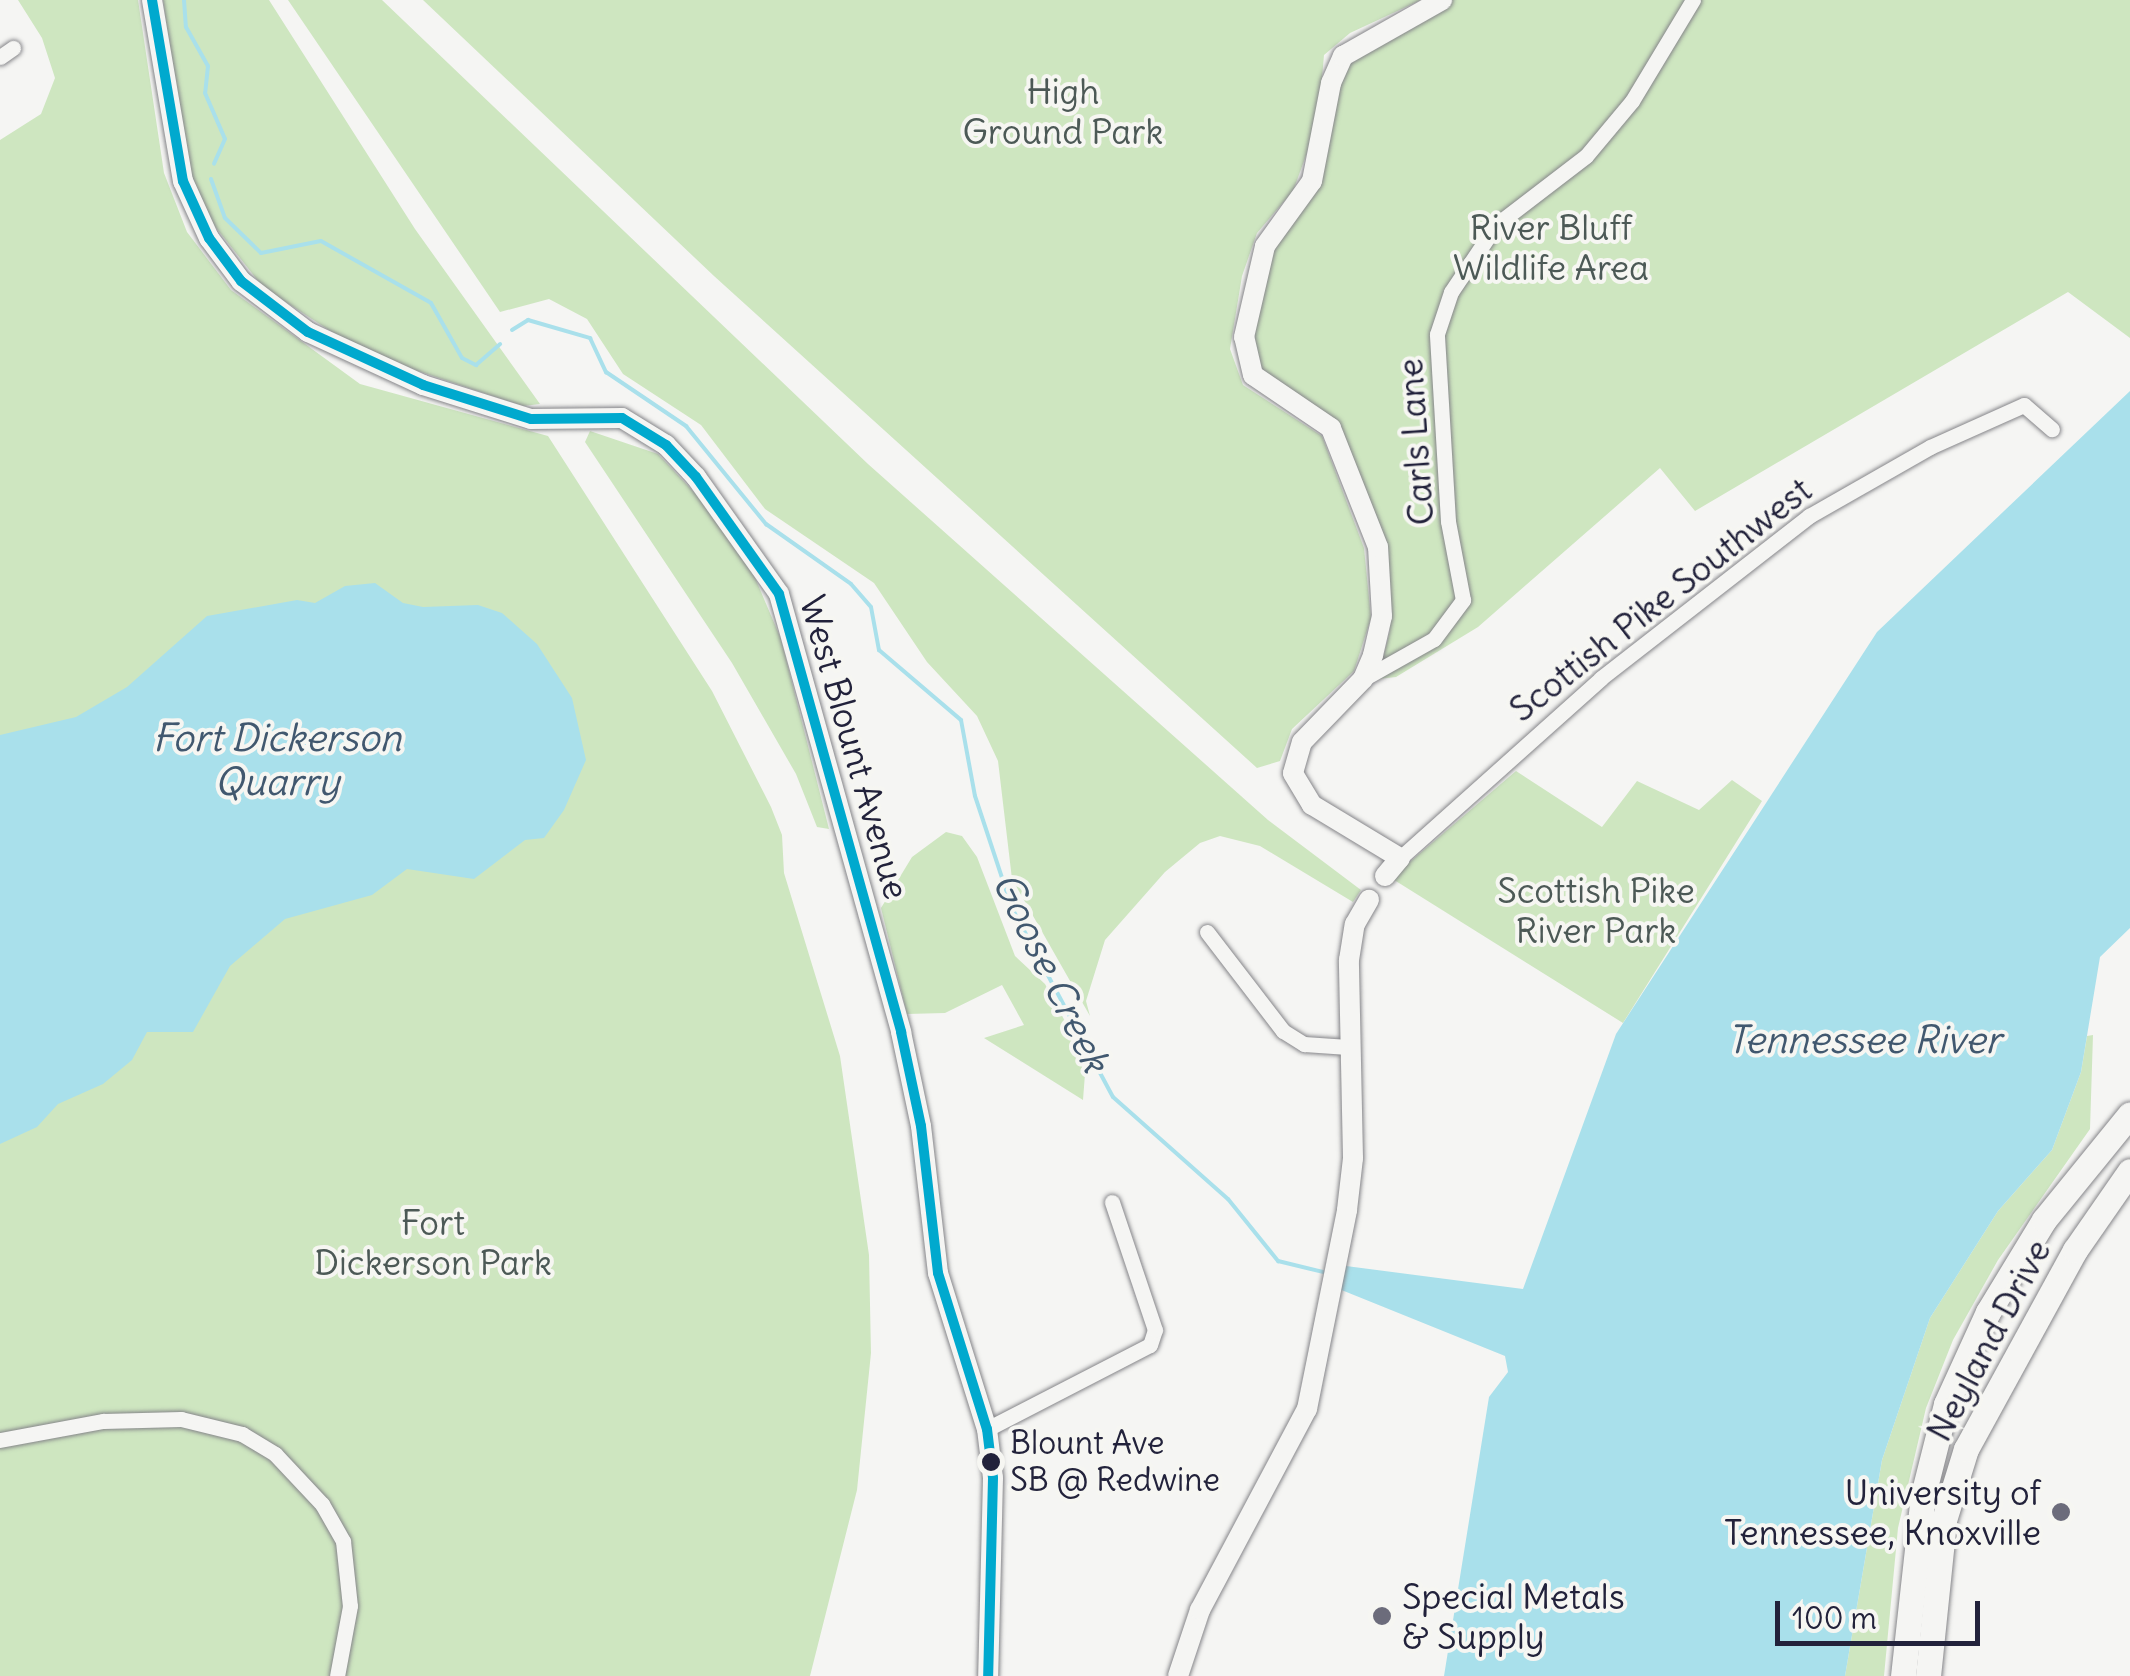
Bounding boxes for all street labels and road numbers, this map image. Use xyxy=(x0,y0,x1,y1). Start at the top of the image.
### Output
street label: Carls Lane xyxy=(1388,357,1442,527)
street label: Scottish Pike Southwest xyxy=(1501,468,1819,730)
street label: West Blount Avenue xyxy=(792,590,918,904)
street label: Neyland Drive xyxy=(1917,1232,2059,1448)

